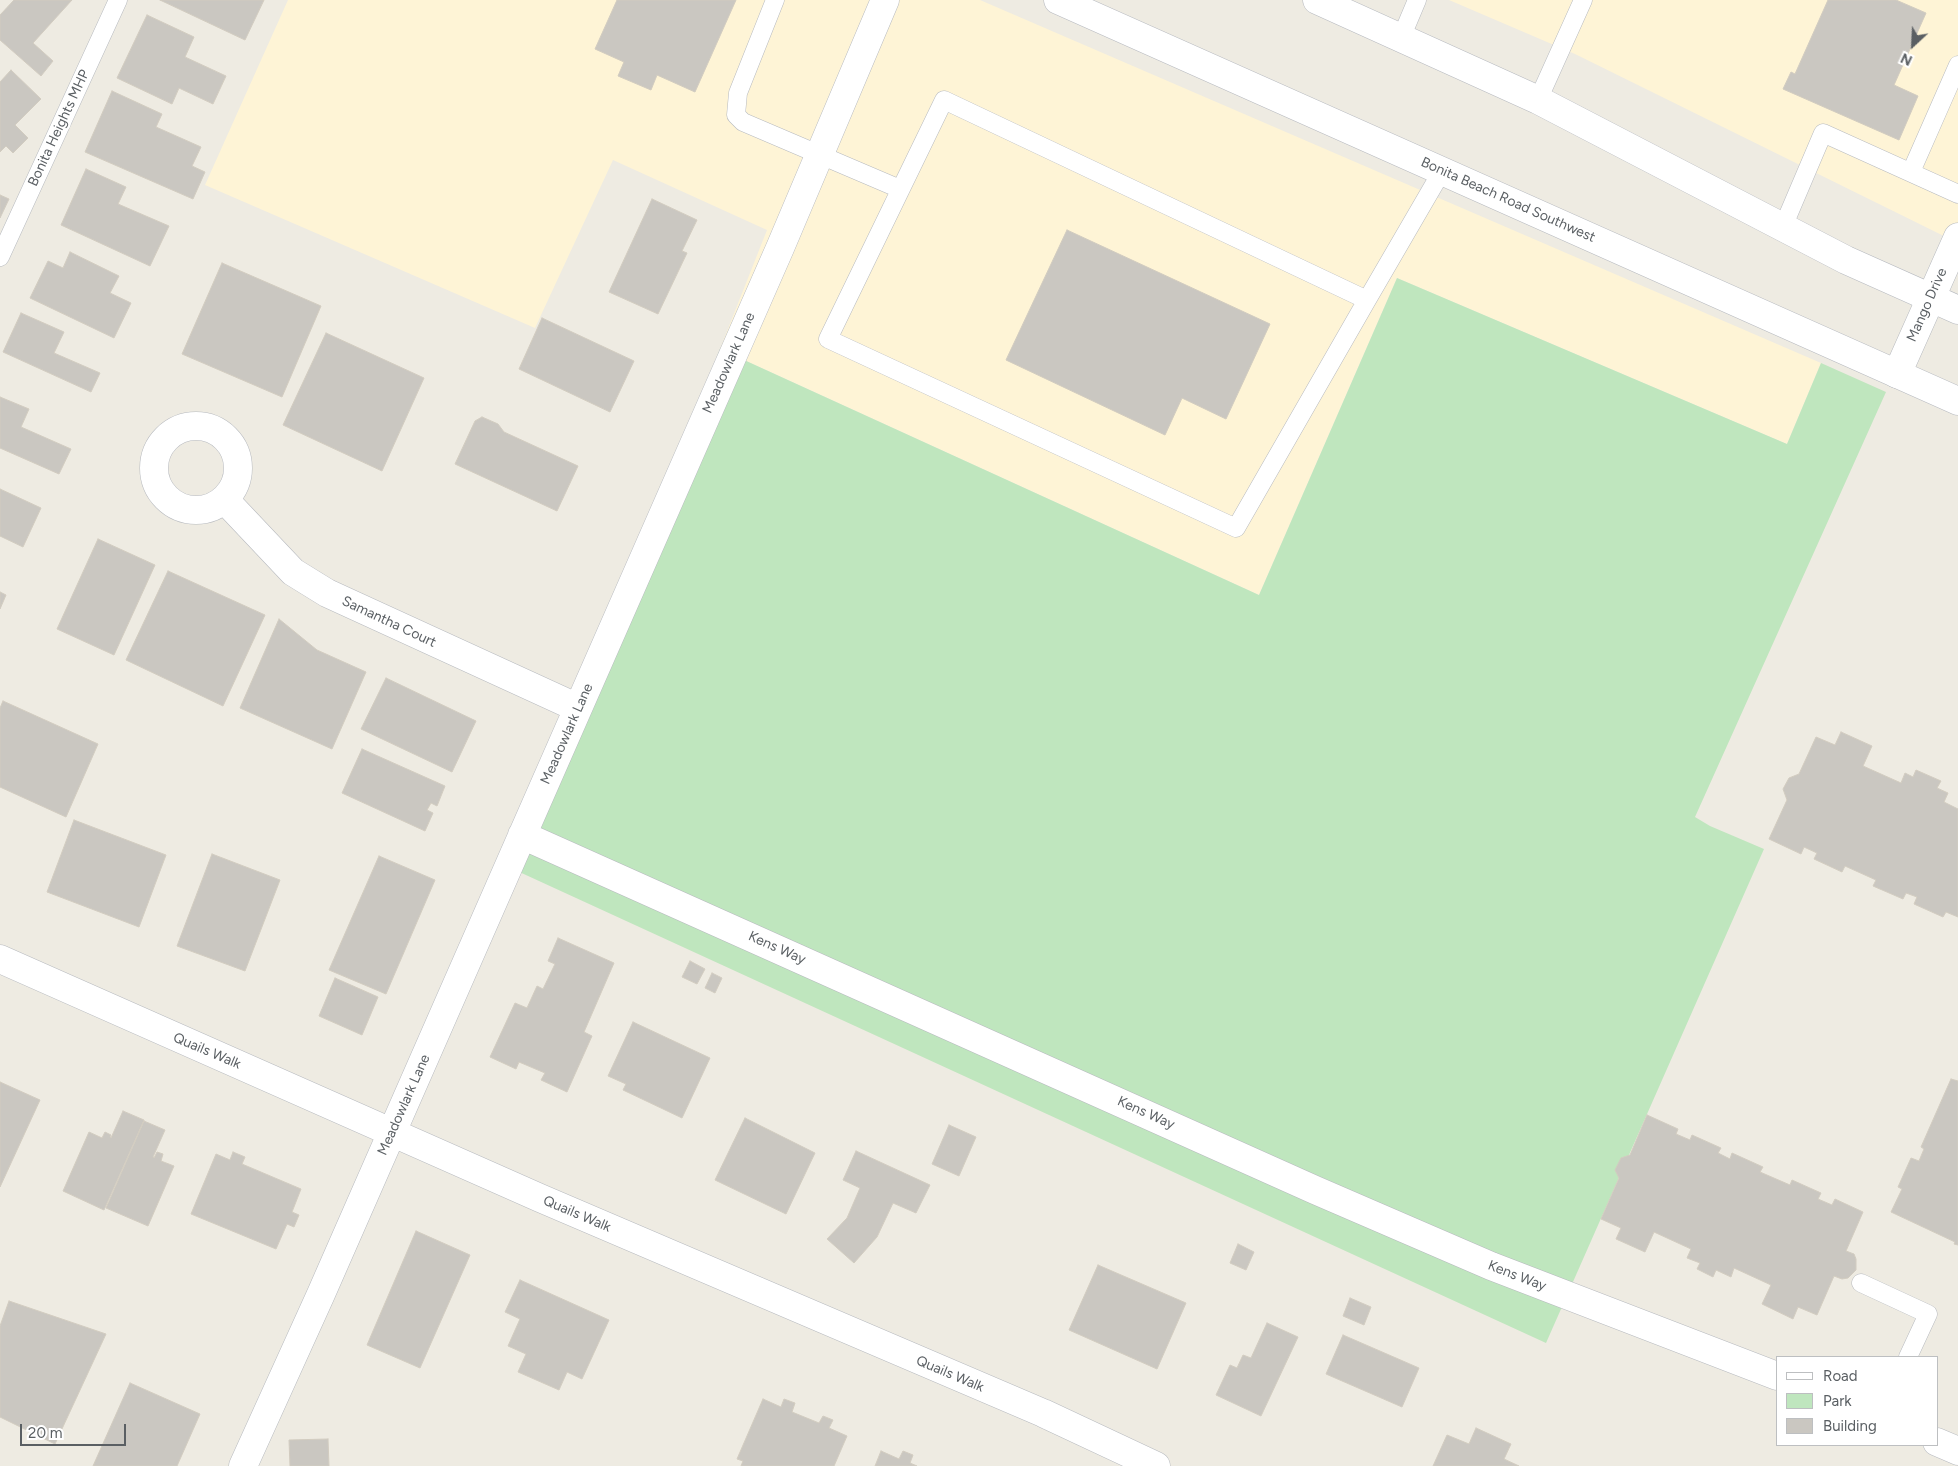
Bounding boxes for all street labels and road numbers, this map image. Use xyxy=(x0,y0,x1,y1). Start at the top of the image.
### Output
street label: Bonita Heights MHP xyxy=(25,67,93,189)
street label: Bonita Beach Road Southwest xyxy=(1418,154,1598,246)
street label: Mango Drive xyxy=(1903,266,1951,344)
street label: Meadowlark Lane xyxy=(699,310,759,416)
street label: Samantha Court xyxy=(339,593,439,651)
street label: Meadowlark Lane xyxy=(537,681,597,787)
street label: Kens Way xyxy=(746,928,808,968)
street label: Quails Walk xyxy=(171,1029,243,1073)
street label: Meadowlark Lane xyxy=(374,1052,434,1158)
street label: Kens Way xyxy=(1115,1093,1177,1133)
street label: Quails Walk xyxy=(541,1192,613,1236)
street label: Kens Way xyxy=(1485,1257,1549,1295)
street label: Quails Walk xyxy=(914,1352,986,1396)

